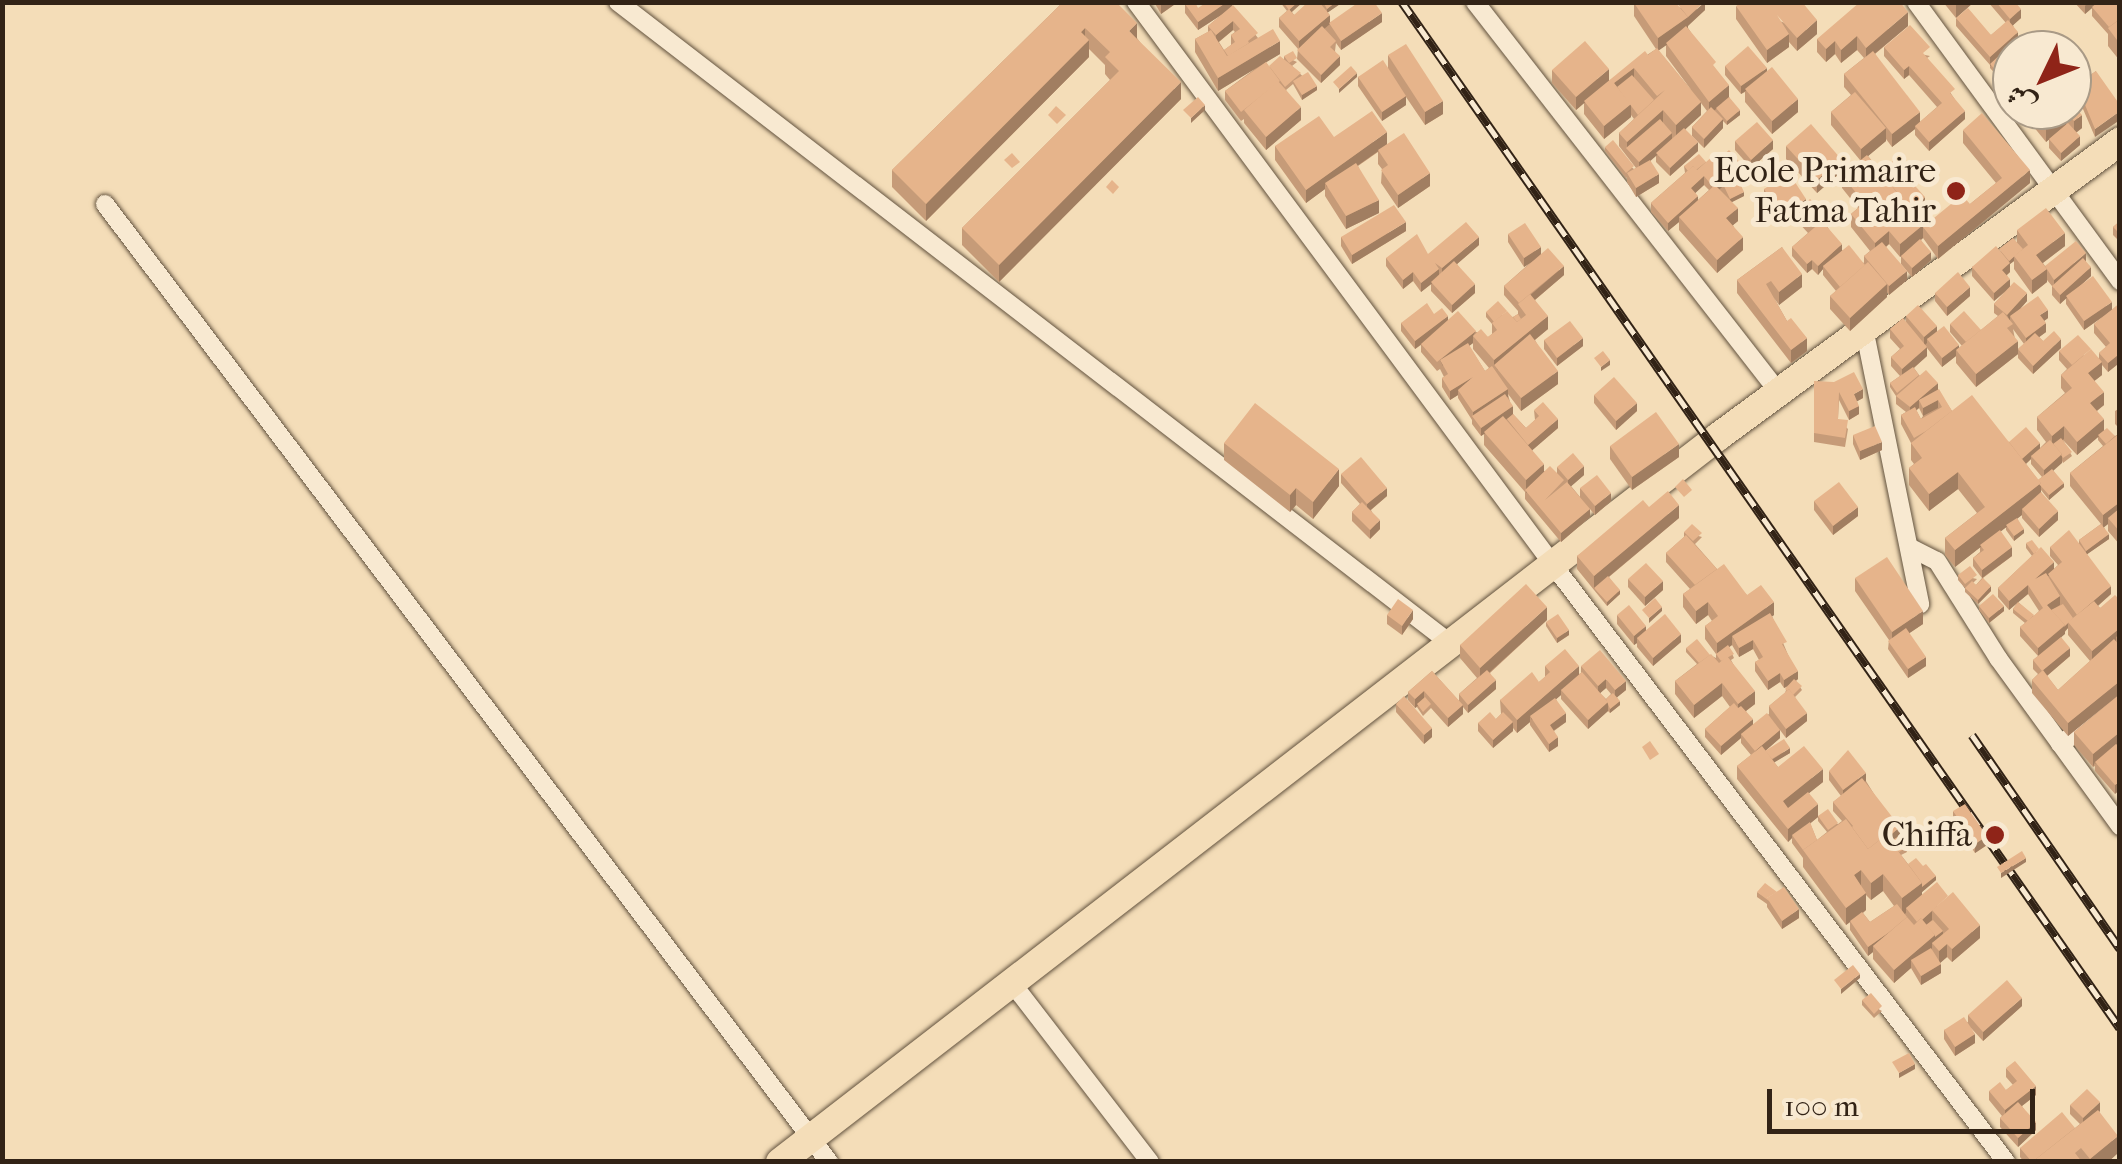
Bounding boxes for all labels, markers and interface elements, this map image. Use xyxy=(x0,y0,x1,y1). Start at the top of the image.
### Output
north arrow xyxy=(1992,30,2092,130)
text: ش xyxy=(2000,78,2043,121)
place label: Ecole Primaire Fatma Tahir xyxy=(1714,150,1936,232)
marker: Ecole Primaire Fatma Tahir xyxy=(1945,180,1967,202)
place label: Chiffa xyxy=(1882,814,1972,856)
marker: Chiffa xyxy=(1982,822,2008,848)
scale bar xyxy=(1772,1069,2040,1131)
text: 100 m xyxy=(1784,1089,1859,1124)

